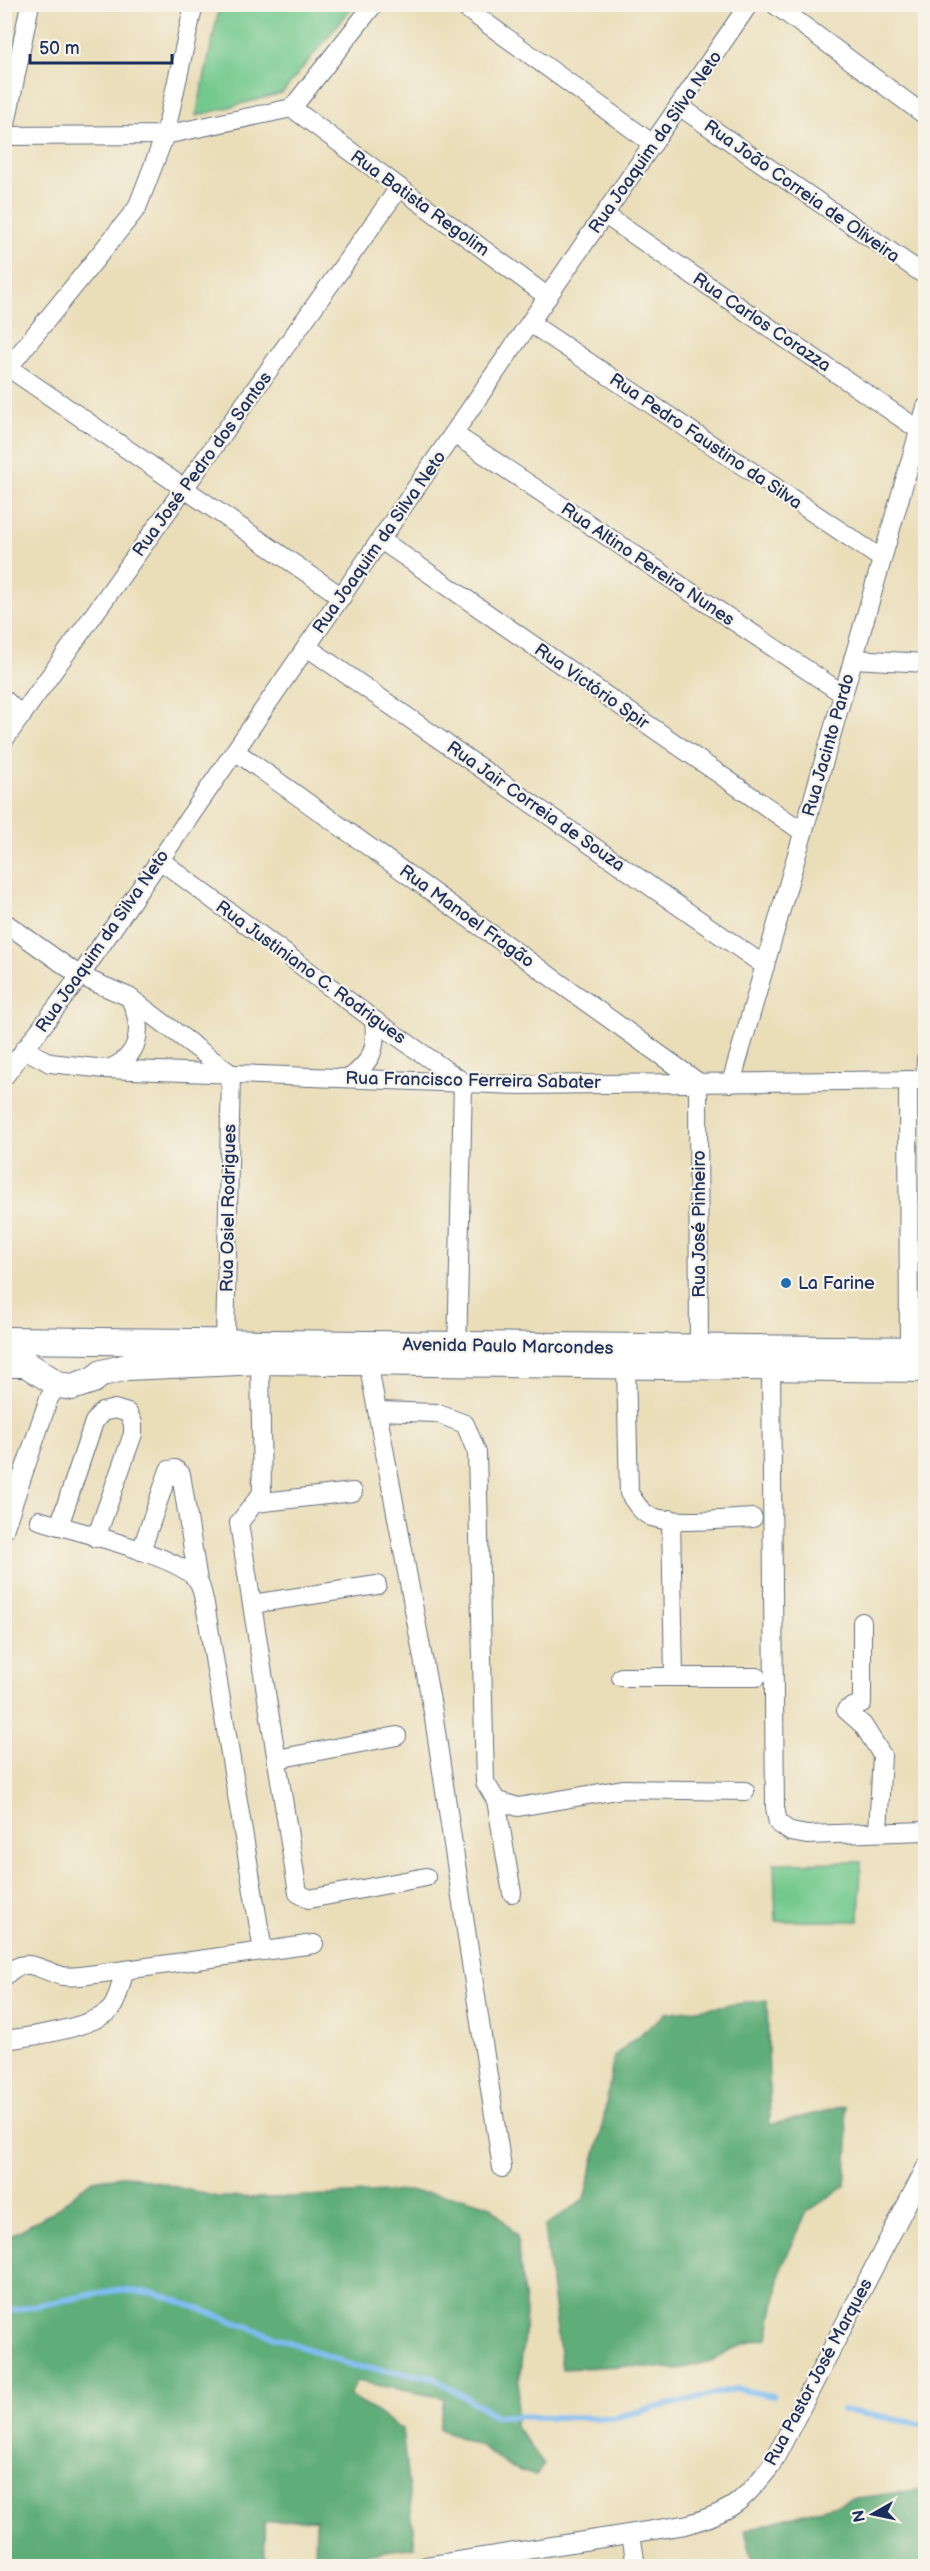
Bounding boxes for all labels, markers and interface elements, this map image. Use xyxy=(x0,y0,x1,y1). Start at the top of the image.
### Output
scale bar xyxy=(30,27,172,65)
text: 50 m xyxy=(39,38,80,59)
street label: Rua Joaquim da Silva Neto xyxy=(584,47,726,238)
street label: Rua João Correia de Oliveira xyxy=(700,116,904,267)
street label: Rua Batista Regolim xyxy=(346,146,493,261)
street label: Rua Carlos Corazza xyxy=(689,268,835,376)
street label: Rua José Pedro dos Santos xyxy=(128,368,276,561)
street label: Rua Pedro Faustino da Silva xyxy=(605,369,806,514)
street label: Rua Joaquim da Silva Neto xyxy=(308,447,450,638)
street label: Rua Altino Pereira Nunes xyxy=(557,498,738,630)
street label: Rua Victório Spir xyxy=(530,639,653,734)
street label: Rua Jacinto Pardo xyxy=(798,671,859,819)
street label: Rua Jair Correia de Souza xyxy=(443,737,629,876)
street label: Rua Joaquim da Silva Neto xyxy=(31,846,173,1037)
street label: Rua Manoel Fragão xyxy=(395,860,538,972)
street label: Rua Justiniano C. Rodrigues xyxy=(212,896,410,1048)
street label: Rua Francisco Ferreira Sabater xyxy=(345,1068,601,1093)
street label: Rua Osiel Rodrigues xyxy=(217,1124,240,1292)
street label: Rua José Pinheiro xyxy=(689,1150,710,1298)
place label: La Farine xyxy=(798,1273,875,1294)
marker: La Farine xyxy=(779,1276,793,1290)
street label: Avenida Paulo Marcondes xyxy=(402,1334,614,1359)
street label: Rua Pastor José Marques xyxy=(760,2275,877,2469)
north arrow xyxy=(843,2484,903,2544)
text: N xyxy=(849,2509,870,2524)

